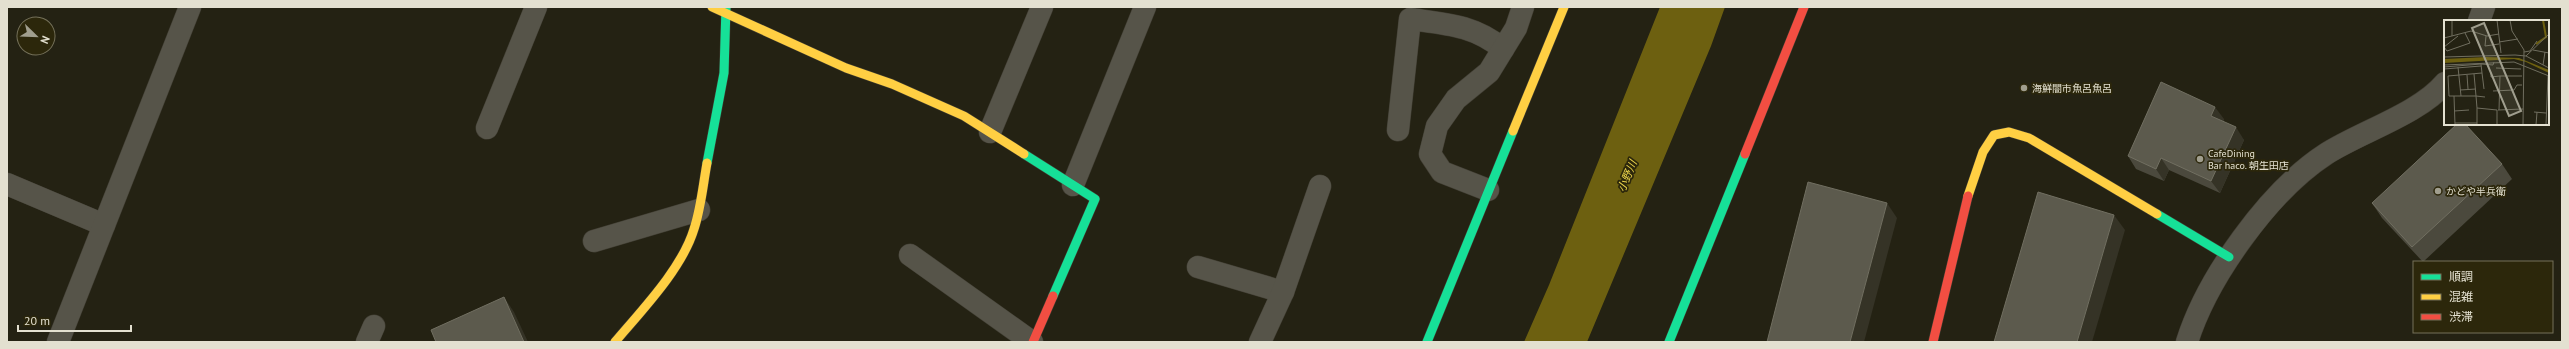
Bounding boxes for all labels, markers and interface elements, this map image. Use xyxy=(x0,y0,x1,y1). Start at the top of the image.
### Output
north arrow xyxy=(16,16,56,56)
inset map xyxy=(2444,20,2549,125)
text: N xyxy=(37,34,53,46)
place label: 海鮮闇市魚呂魚呂 xyxy=(2032,82,2112,95)
marker: 海鮮闇市魚呂魚呂 xyxy=(2019,83,2029,93)
place label: CafeDining Bar haco. 朝生田店 xyxy=(2208,147,2289,172)
marker: CafeDining Bar haco. 朝生田店 xyxy=(2195,154,2205,164)
water label: 小野川 xyxy=(1614,157,1640,194)
place label: かどや半兵衛 xyxy=(2446,185,2506,198)
marker: かどや半兵衛 xyxy=(2433,186,2443,196)
legend xyxy=(2413,261,2553,333)
text: 順調 xyxy=(2449,269,2473,284)
text: 混雑 xyxy=(2449,289,2473,304)
scale bar xyxy=(18,307,131,333)
text: 渋滞 xyxy=(2449,309,2473,324)
text: 20 m xyxy=(24,313,50,328)

